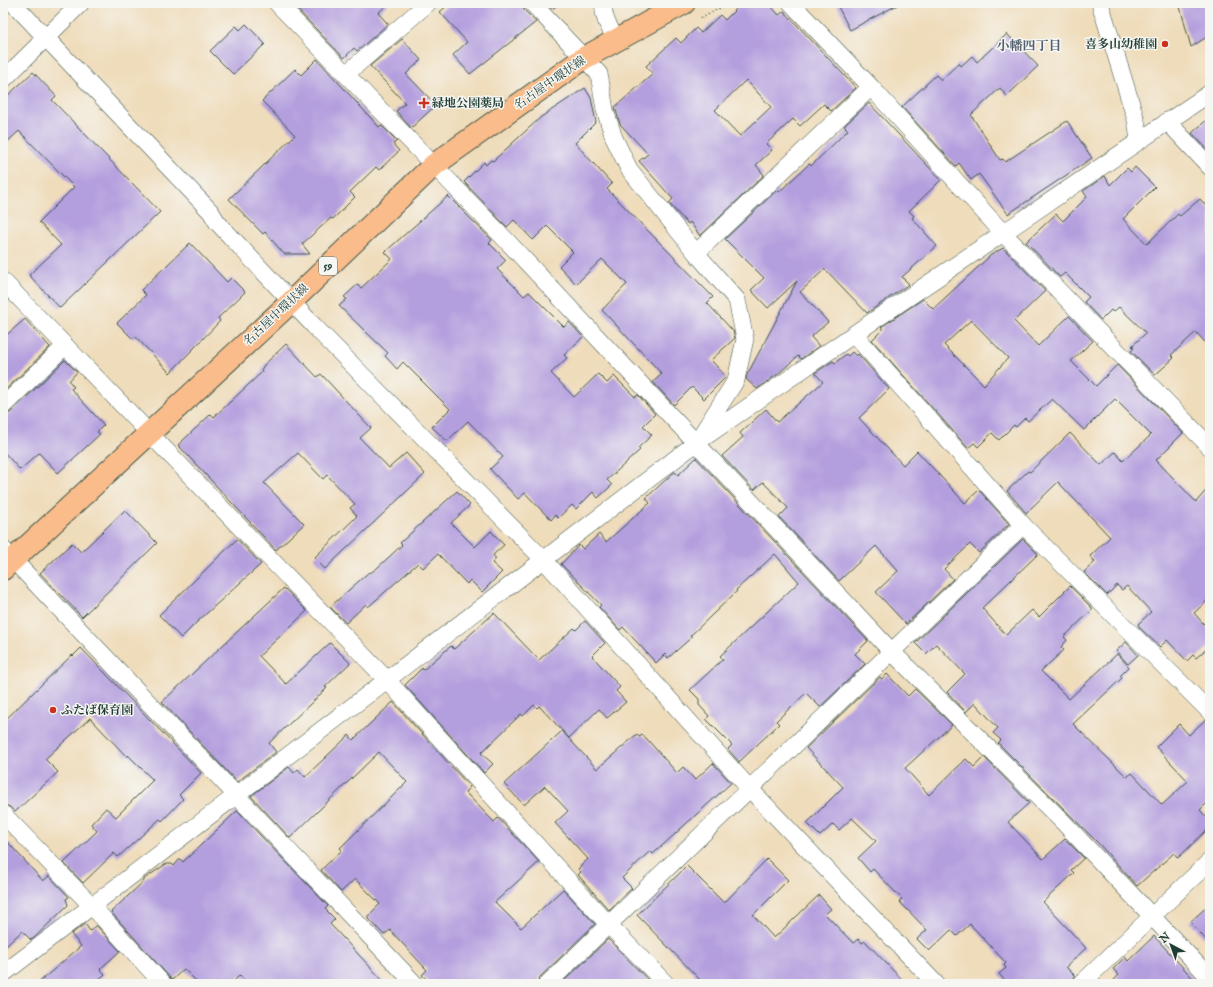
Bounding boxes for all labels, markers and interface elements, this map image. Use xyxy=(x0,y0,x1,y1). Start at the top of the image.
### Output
place label: 喜多山幼稚園 xyxy=(1085,37,1157,52)
district label: 小幡四丁目 xyxy=(996,38,1062,55)
marker: 喜多山幼稚園 xyxy=(1160,39,1170,49)
street label: 名古屋中環状線 xyxy=(511,53,589,113)
place label: 緑地公園薬局 xyxy=(432,96,504,111)
marker: 緑地公園薬局 xyxy=(419,98,429,108)
road number: 59 xyxy=(319,257,337,275)
street label: 名古屋中環状線 xyxy=(240,281,312,349)
place label: ふたば保育園 xyxy=(61,703,133,718)
marker: ふたば保育園 xyxy=(48,705,58,715)
north arrow xyxy=(1151,925,1191,965)
text: N xyxy=(1156,929,1174,947)

